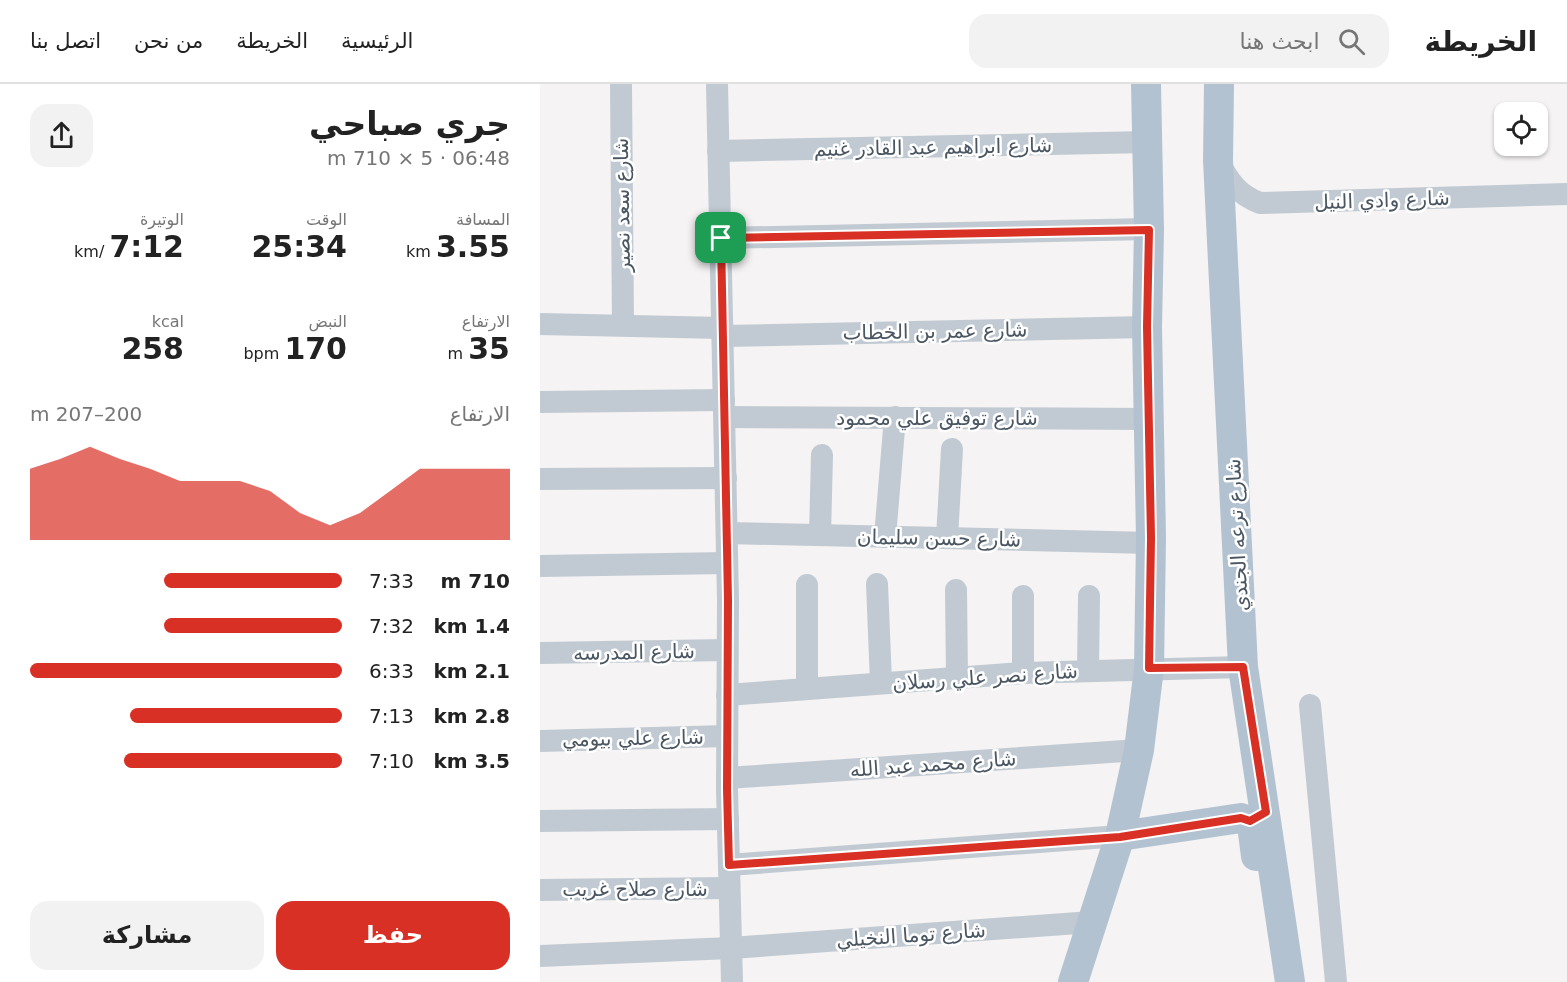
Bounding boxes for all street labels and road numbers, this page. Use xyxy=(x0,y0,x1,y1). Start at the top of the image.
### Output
street label: شارع ابراهيم عبد القادر غنيم xyxy=(814,133,1052,161)
street label: شارع سعد نصير xyxy=(609,138,635,273)
street label: شارع وادي النيل xyxy=(1314,186,1450,215)
street label: شارع عمر بن الخطاب xyxy=(842,317,1028,345)
street label: شارع توفيق علي محمود xyxy=(836,406,1038,431)
street label: شارع ترعه الجندي xyxy=(1221,458,1254,612)
street label: شارع حسن سليمان xyxy=(857,525,1021,551)
street label: شارع المدرسه xyxy=(573,639,695,665)
street label: شارع نصر علي رسلان xyxy=(892,659,1079,696)
street label: شارع علي بيومي xyxy=(562,725,704,752)
street label: شارع محمد عبد الله xyxy=(849,746,1017,782)
street label: شارع صلاح غريب xyxy=(562,877,708,901)
street label: شارع توما النخيلي xyxy=(835,918,987,953)

